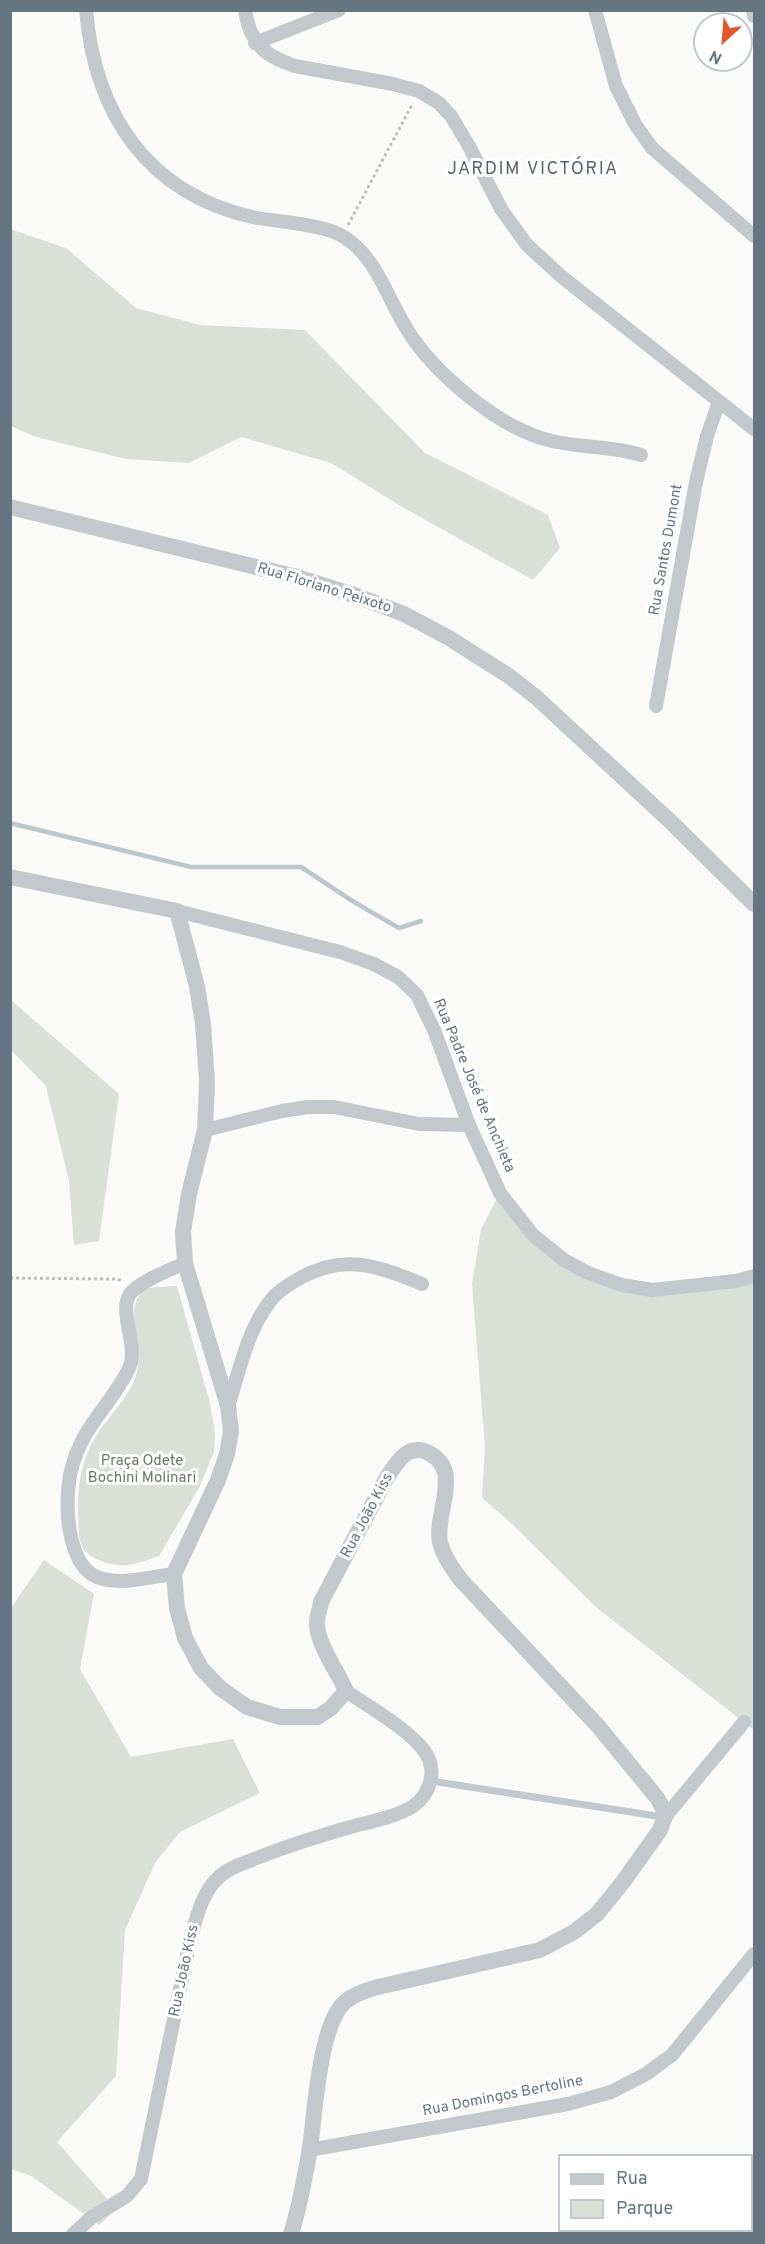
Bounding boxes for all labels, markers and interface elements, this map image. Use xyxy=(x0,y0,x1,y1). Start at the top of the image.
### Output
north arrow xyxy=(693,12,753,72)
text: N xyxy=(706,45,726,68)
district label: JARDIM VICTÓRIA xyxy=(447,159,619,181)
street label: Rua Santos Dumont xyxy=(647,483,687,617)
street label: Rua Floriano Peixoto xyxy=(255,560,393,618)
street label: Rua Padre José de Anchieta xyxy=(428,996,518,1176)
park label: Praça Odete Bochini Molinari xyxy=(88,1453,196,1488)
street label: Rua João Kiss xyxy=(338,1470,398,1562)
street label: Rua João Kiss xyxy=(166,1923,204,2019)
street label: Rua Domingos Bertoline xyxy=(421,2073,585,2121)
legend xyxy=(558,2154,753,2232)
text: Rua xyxy=(616,2168,647,2191)
text: Parque xyxy=(616,2198,673,2221)

